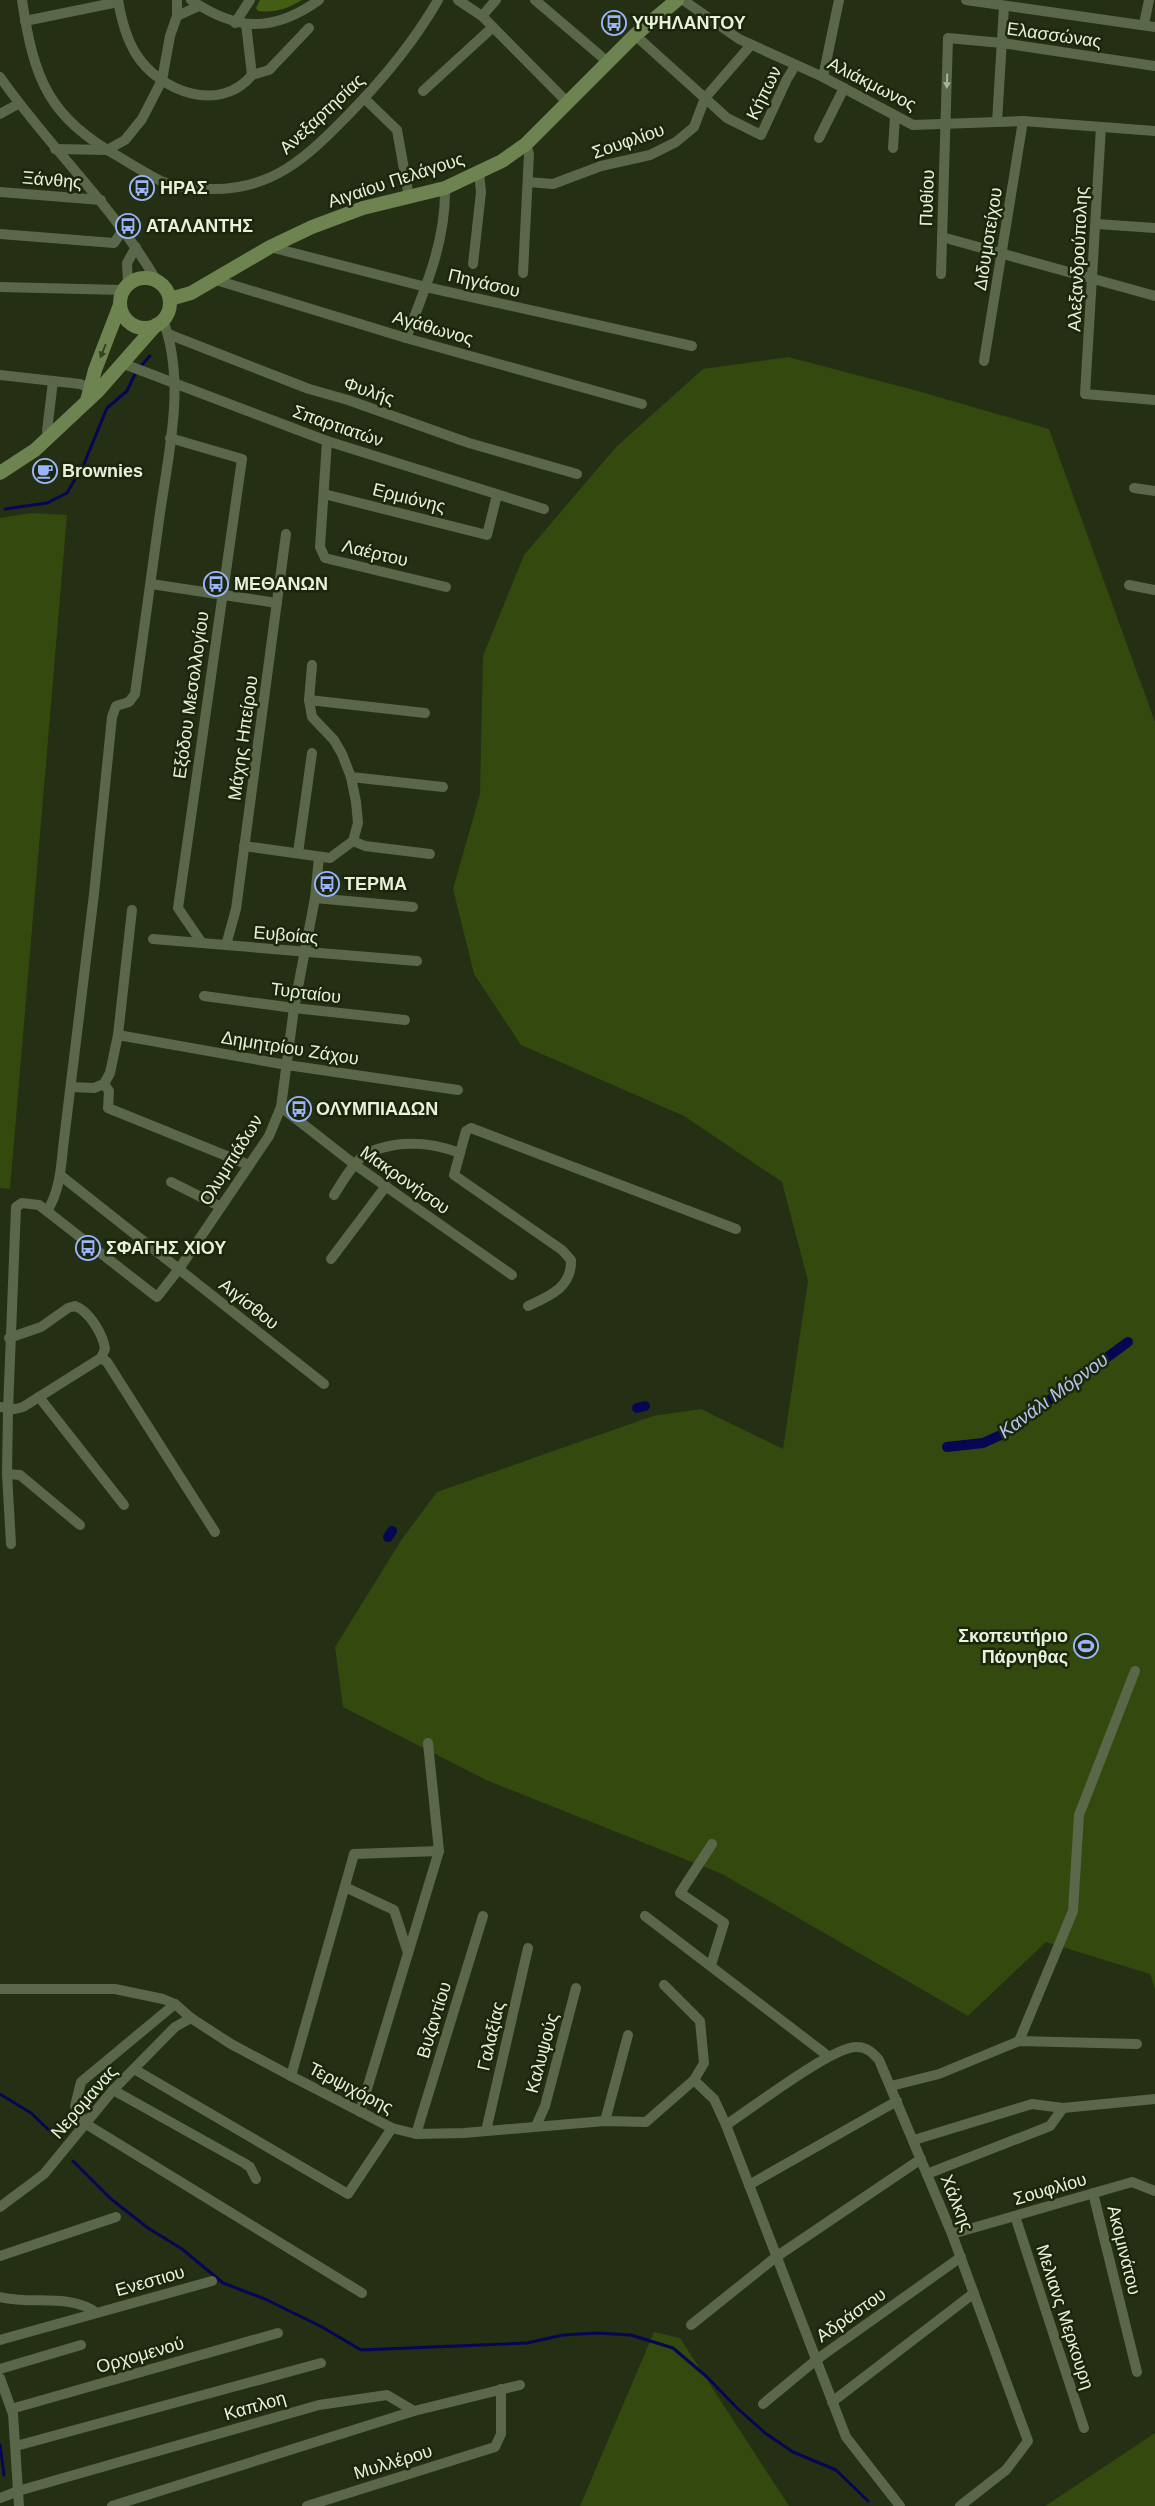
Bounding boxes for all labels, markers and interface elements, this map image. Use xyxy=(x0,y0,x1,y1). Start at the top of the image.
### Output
bus stop icon: ΥΨΗΛΑΝΤΟΥ xyxy=(601,10,627,36)
place label: ΥΨΗΛΑΝΤΟΥ xyxy=(632,13,746,33)
street label: Ελασσώνας xyxy=(1005,18,1103,52)
street label: Αλιάκμωνος xyxy=(824,53,920,115)
street label: Κήπων xyxy=(742,63,786,123)
street label: Ανεξαρτησίας xyxy=(276,70,369,158)
one-way arrow xyxy=(942,73,950,89)
street label: Σουφλίου xyxy=(589,119,667,163)
street label: Αιγαίου Πελάγους xyxy=(325,148,467,211)
street label: Ξάνθης xyxy=(21,167,83,193)
street label: Πυθίου xyxy=(916,169,938,227)
bus stop icon: ΗΡΑΣ xyxy=(129,175,155,201)
place label: ΗΡΑΣ xyxy=(160,178,208,198)
street label: Αλεξανδρούπολης xyxy=(1064,185,1092,332)
street label: Διδυμοτείχου xyxy=(970,186,1006,292)
bus stop icon: ΑΤΑΛΑΝΤΗΣ xyxy=(115,213,141,239)
place label: ΑΤΑΛΑΝΤΗΣ xyxy=(146,216,253,236)
street label: Πηγάσου xyxy=(446,265,522,301)
street label: Αγάθωνος xyxy=(390,307,476,349)
one-way arrow xyxy=(99,344,107,359)
street label: Φυλής xyxy=(341,373,397,409)
street label: Σπαρτιατών xyxy=(290,401,386,451)
cafe icon: Brownies xyxy=(32,458,58,484)
place label: Brownies xyxy=(62,461,143,481)
street label: Ερμιόνης xyxy=(371,479,448,517)
street label: Λαέρτου xyxy=(340,536,410,570)
bus stop icon: ΜΕΘΑΝΩΝ xyxy=(203,571,229,597)
place label: ΜΕΘΑΝΩΝ xyxy=(234,574,328,594)
street label: Εξόδου Μεσολλογίου xyxy=(169,610,213,780)
street label: Μάχης Ηπείρου xyxy=(224,674,262,802)
bus stop icon: ΤΕΡΜΑ xyxy=(314,871,340,897)
place label: ΤΕΡΜΑ xyxy=(344,874,407,894)
street label: Ευβοίας xyxy=(253,922,320,948)
street label: Τυρταίου xyxy=(270,979,342,1007)
street label: Δημητρίου Ζάχου xyxy=(220,1027,360,1069)
bus stop icon: ΟΛΥΜΠΙΑΔΩΝ xyxy=(286,1096,312,1122)
place label: ΟΛΥΜΠΙΑΔΩΝ xyxy=(316,1099,438,1119)
street label: Ολυμπιάδων xyxy=(195,1111,267,1209)
street label: Μακρονήσου xyxy=(356,1142,454,1218)
bus stop icon: ΣΦΑΓΗΣ ΧΙΟΥ xyxy=(75,1235,101,1261)
place label: ΣΦΑΓΗΣ ΧΙΟΥ xyxy=(106,1238,226,1258)
street label: Αιγίσθου xyxy=(215,1275,283,1333)
water label: Κανάλι Μόρνου xyxy=(994,1349,1112,1442)
place label: Σκοπευτήριο Πάρνηθας xyxy=(958,1626,1068,1667)
sports icon: Σκοπευτήριο Πάρνηθας xyxy=(1073,1633,1099,1659)
street label: Βυζαντίου xyxy=(413,1979,455,2061)
street label: Γαλαξίας xyxy=(473,1999,509,2073)
street label: Καλυψούς xyxy=(522,2011,562,2095)
street label: Τερψιχόρης xyxy=(305,2058,397,2118)
street label: Νερομανας xyxy=(47,2061,121,2143)
street label: Σουφλίου xyxy=(1011,2169,1089,2209)
street label: Χάλκης xyxy=(937,2172,977,2234)
street label: Ακομινάτου xyxy=(1103,2203,1145,2297)
street label: Μελιανς Μερκουρη xyxy=(1032,2242,1098,2392)
street label: Ενεστιου xyxy=(113,2262,187,2300)
street label: Αδράστου xyxy=(812,2284,890,2346)
street label: Ορχομενού xyxy=(94,2333,186,2377)
street label: Καπλοη xyxy=(222,2388,288,2424)
street label: Μυλλέρου xyxy=(351,2441,435,2483)

